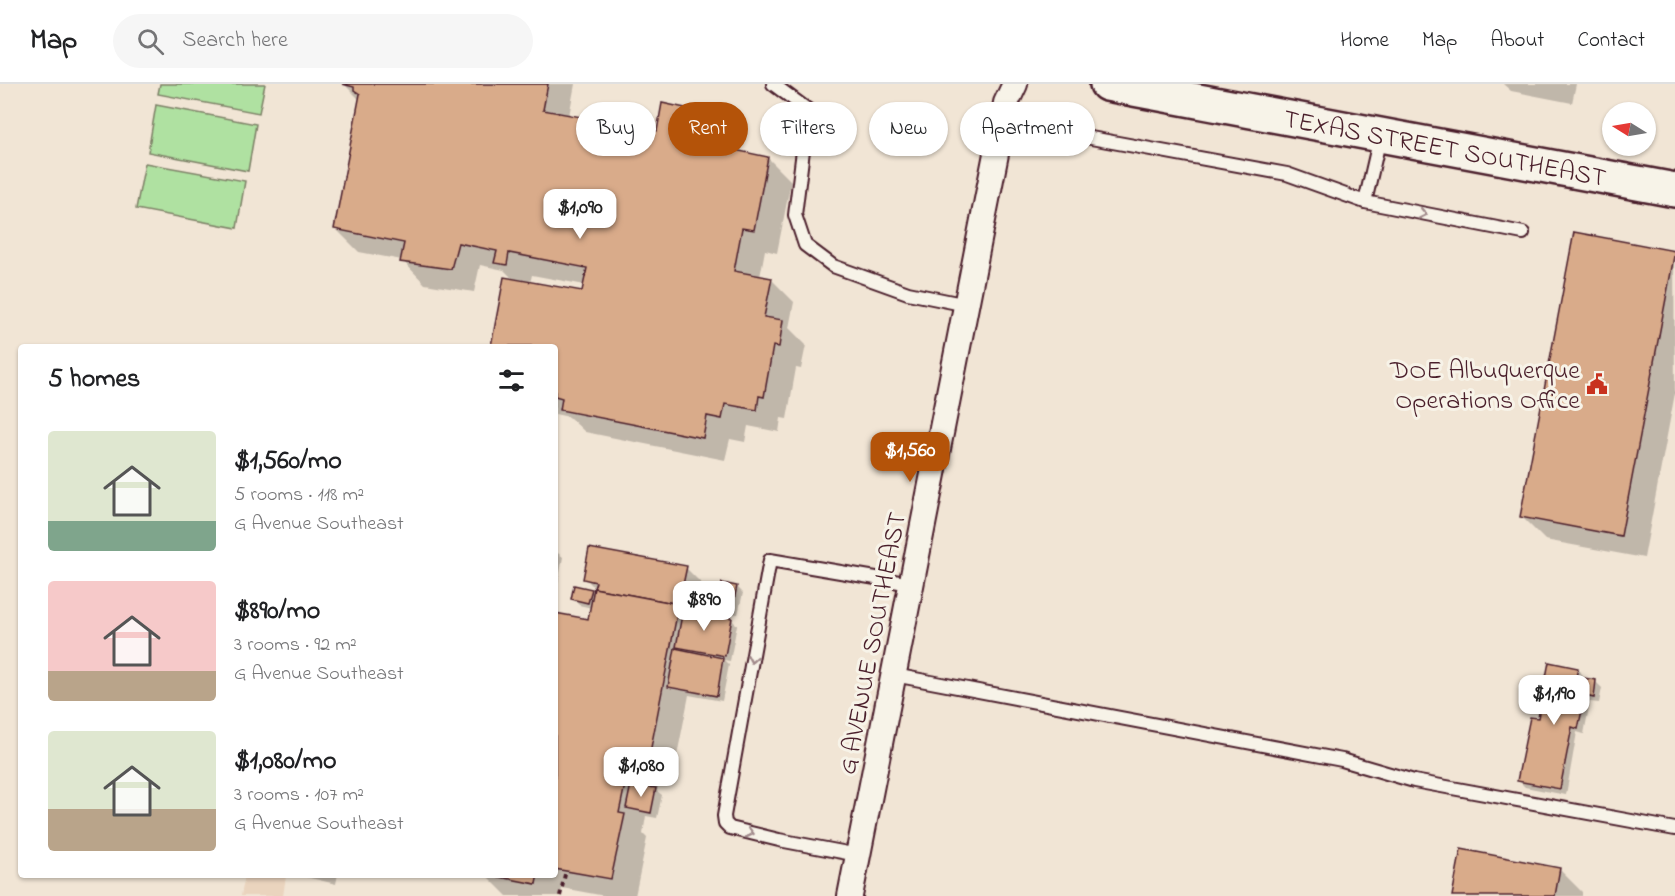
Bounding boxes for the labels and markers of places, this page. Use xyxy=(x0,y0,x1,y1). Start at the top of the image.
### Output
pin: $1,090 xyxy=(531,189,629,240)
place label: DOE Albuquerque Operations Office xyxy=(1389,353,1580,421)
public building icon: DOE Albuquerque Operations Office xyxy=(1585,372,1609,396)
pin: $1,560 xyxy=(861,432,959,483)
pin: $890 xyxy=(668,581,740,632)
pin: $1,190 xyxy=(1505,675,1603,726)
pin: $1,080 xyxy=(592,747,690,798)

